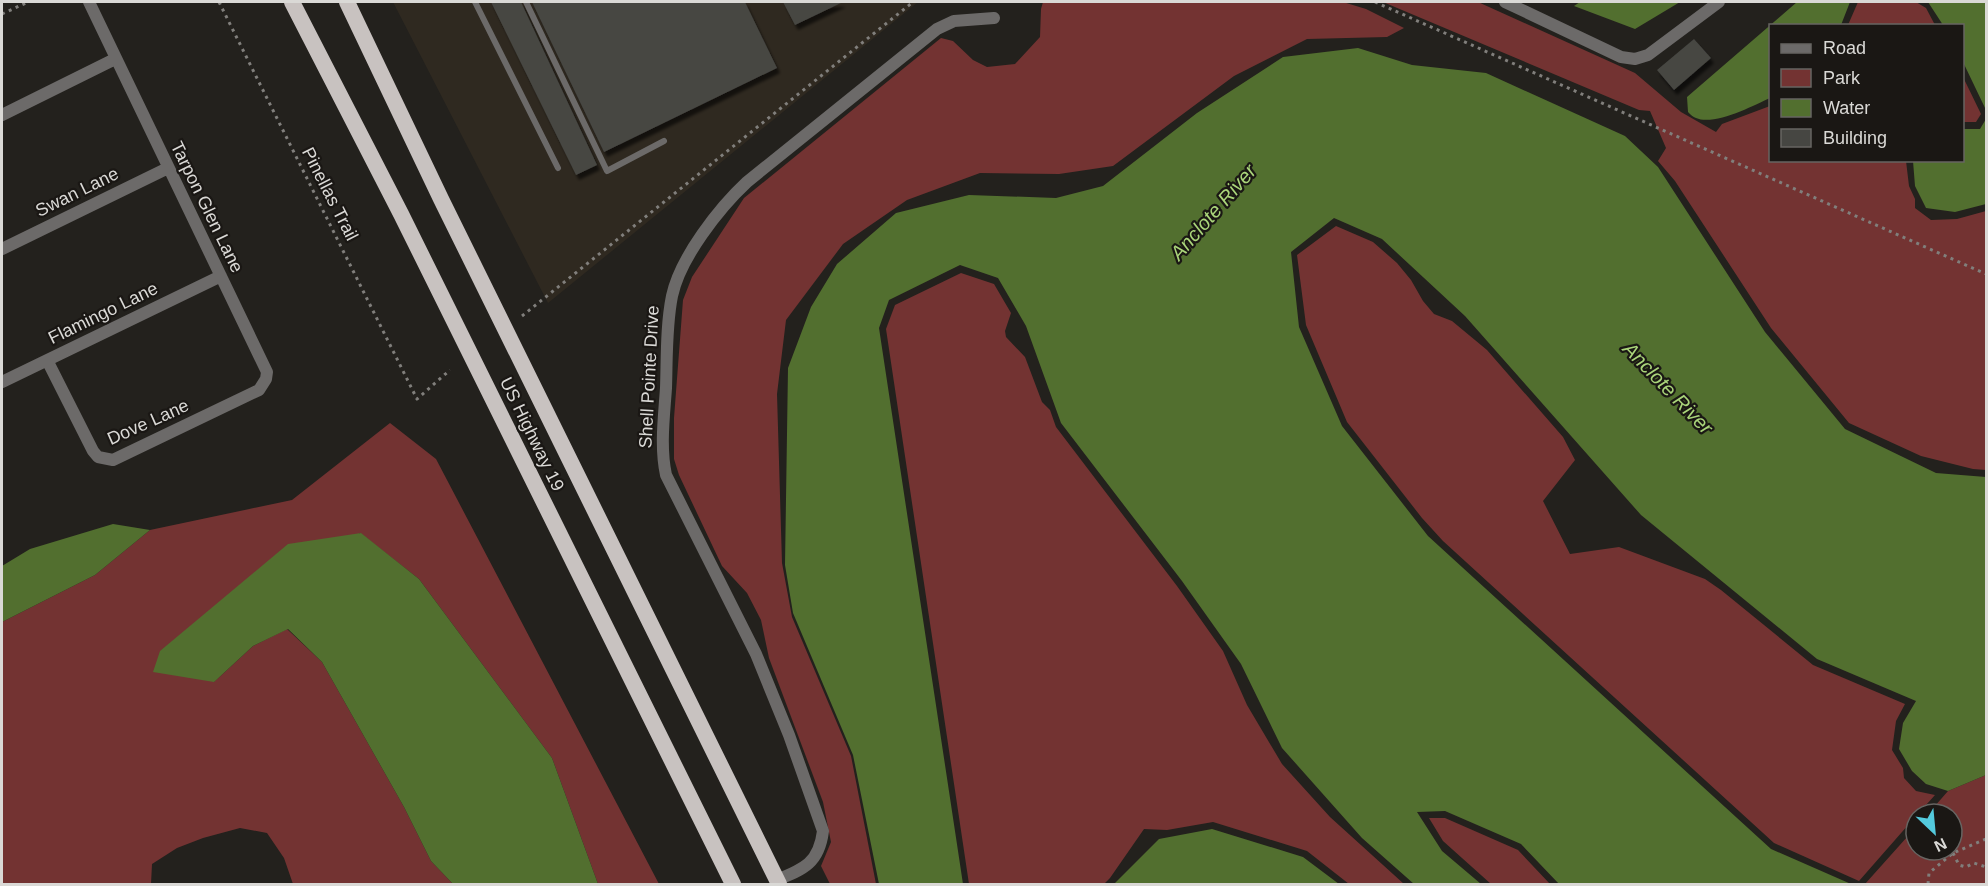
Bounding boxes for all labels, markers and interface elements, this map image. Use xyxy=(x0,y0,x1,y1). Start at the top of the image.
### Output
legend xyxy=(1769,24,1964,162)
text: Road xyxy=(1823,38,1866,58)
text: Park xyxy=(1823,68,1861,88)
text: Water xyxy=(1823,98,1870,118)
text: Building xyxy=(1823,128,1887,148)
street label: Tarpon Glen Lane xyxy=(167,138,247,276)
street label: Pinellas Trail xyxy=(298,144,362,244)
water label: Anclote River xyxy=(1165,159,1261,265)
street label: Swan Lane xyxy=(32,163,122,221)
street label: Flamingo Lane xyxy=(45,278,161,348)
street label: Shell Pointe Drive xyxy=(635,305,663,449)
water label: Anclote River xyxy=(1618,337,1718,439)
street label: US Highway 19 xyxy=(496,374,568,494)
street label: Dove Lane xyxy=(104,395,192,449)
north arrow xyxy=(1904,802,1964,862)
text: N xyxy=(1931,835,1949,855)

